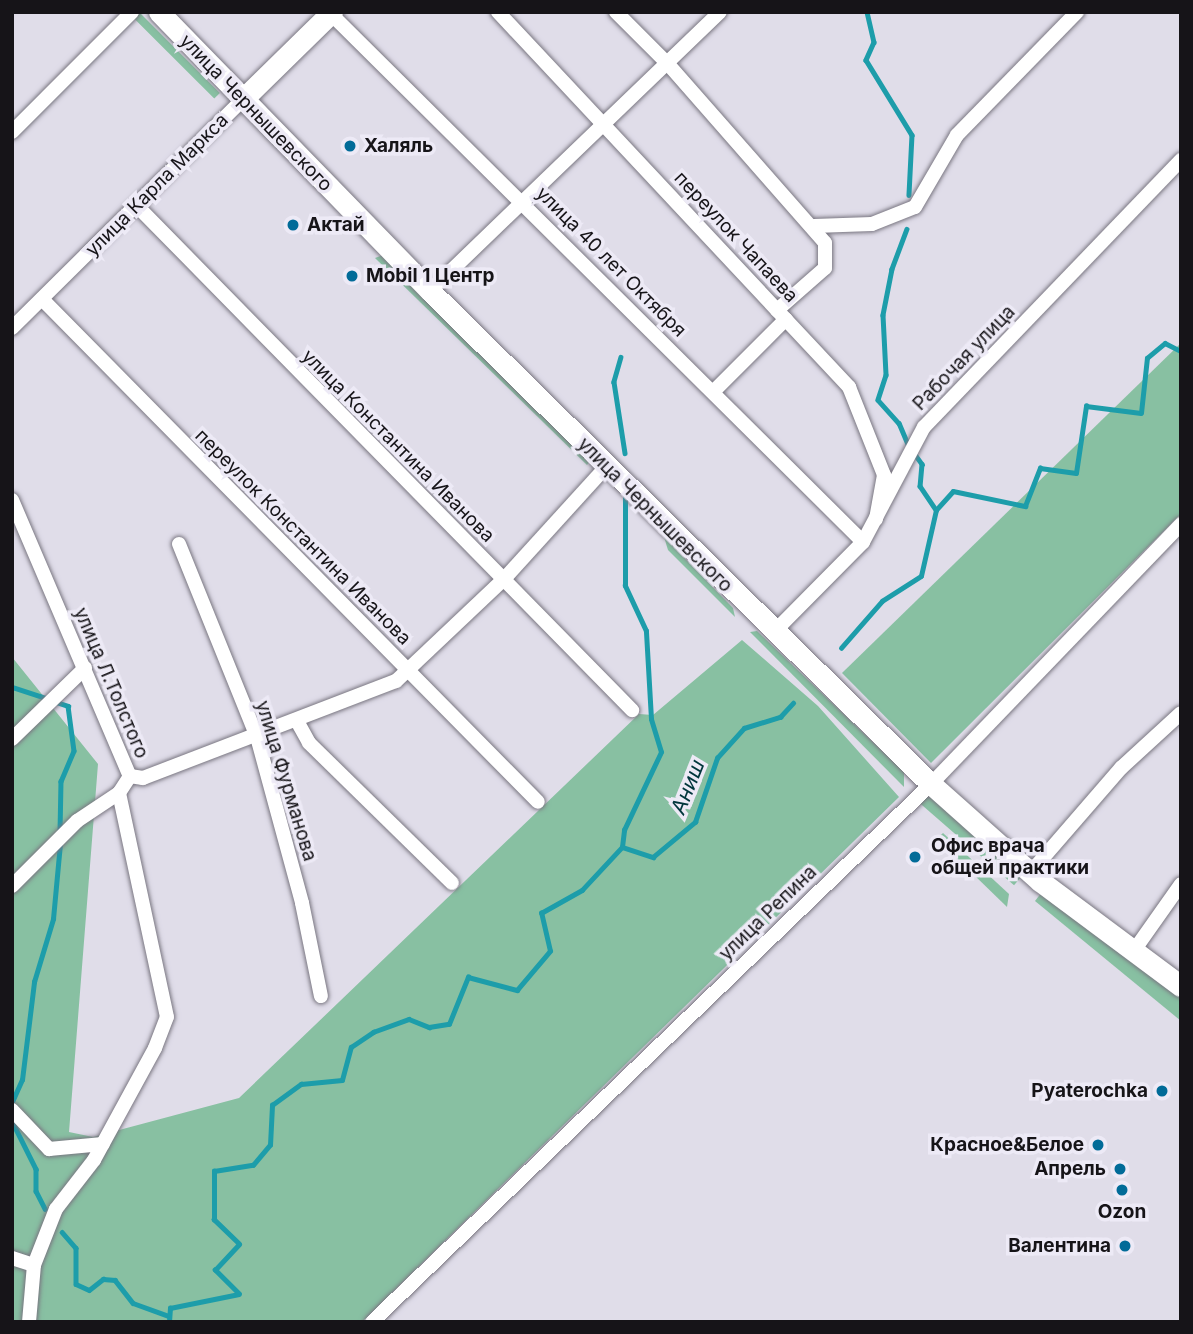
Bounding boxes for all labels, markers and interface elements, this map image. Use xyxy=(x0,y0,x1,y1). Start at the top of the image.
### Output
street label: улица Чернышевского xyxy=(175,30,337,196)
street label: улица Карла Маркса xyxy=(81,109,233,261)
place label: Халяль xyxy=(364,135,433,157)
marker: Халяль xyxy=(342,138,358,154)
street label: переулок Чапаева xyxy=(669,167,803,307)
street label: улица 40 лет Октября xyxy=(531,182,691,342)
place label: Актай xyxy=(307,214,365,236)
marker: Актай xyxy=(285,217,301,233)
place label: Mobil 1 Центр xyxy=(366,265,494,287)
marker: Mobil 1 Центр xyxy=(344,268,360,284)
street label: Рабочая улица xyxy=(908,301,1020,415)
street label: улица Константина Иванова xyxy=(297,345,499,547)
street label: переулок Константина Иванова xyxy=(190,424,416,650)
street label: улица Чернышевского xyxy=(573,433,737,597)
street label: улица Л.Толстого xyxy=(69,604,153,762)
street label: улица Фурманова xyxy=(251,698,321,864)
water label: Аниш xyxy=(666,756,710,818)
place label: Офис врача общей практики xyxy=(931,835,1089,879)
marker: Офис врача общей практики xyxy=(905,847,925,867)
street label: улица Репина xyxy=(714,861,822,965)
place label: Pyaterochka xyxy=(1031,1080,1148,1102)
marker: Pyaterochka xyxy=(1154,1083,1170,1099)
place label: Красное&Белое xyxy=(930,1134,1084,1156)
marker: Красное&Белое xyxy=(1090,1137,1106,1153)
place label: Апрель xyxy=(1034,1158,1106,1180)
marker: Апрель xyxy=(1112,1161,1128,1177)
marker: Ozon xyxy=(1114,1182,1130,1198)
place label: Ozon xyxy=(1098,1201,1146,1223)
place label: Валентина xyxy=(1008,1235,1111,1257)
marker: Валентина xyxy=(1117,1238,1133,1254)

